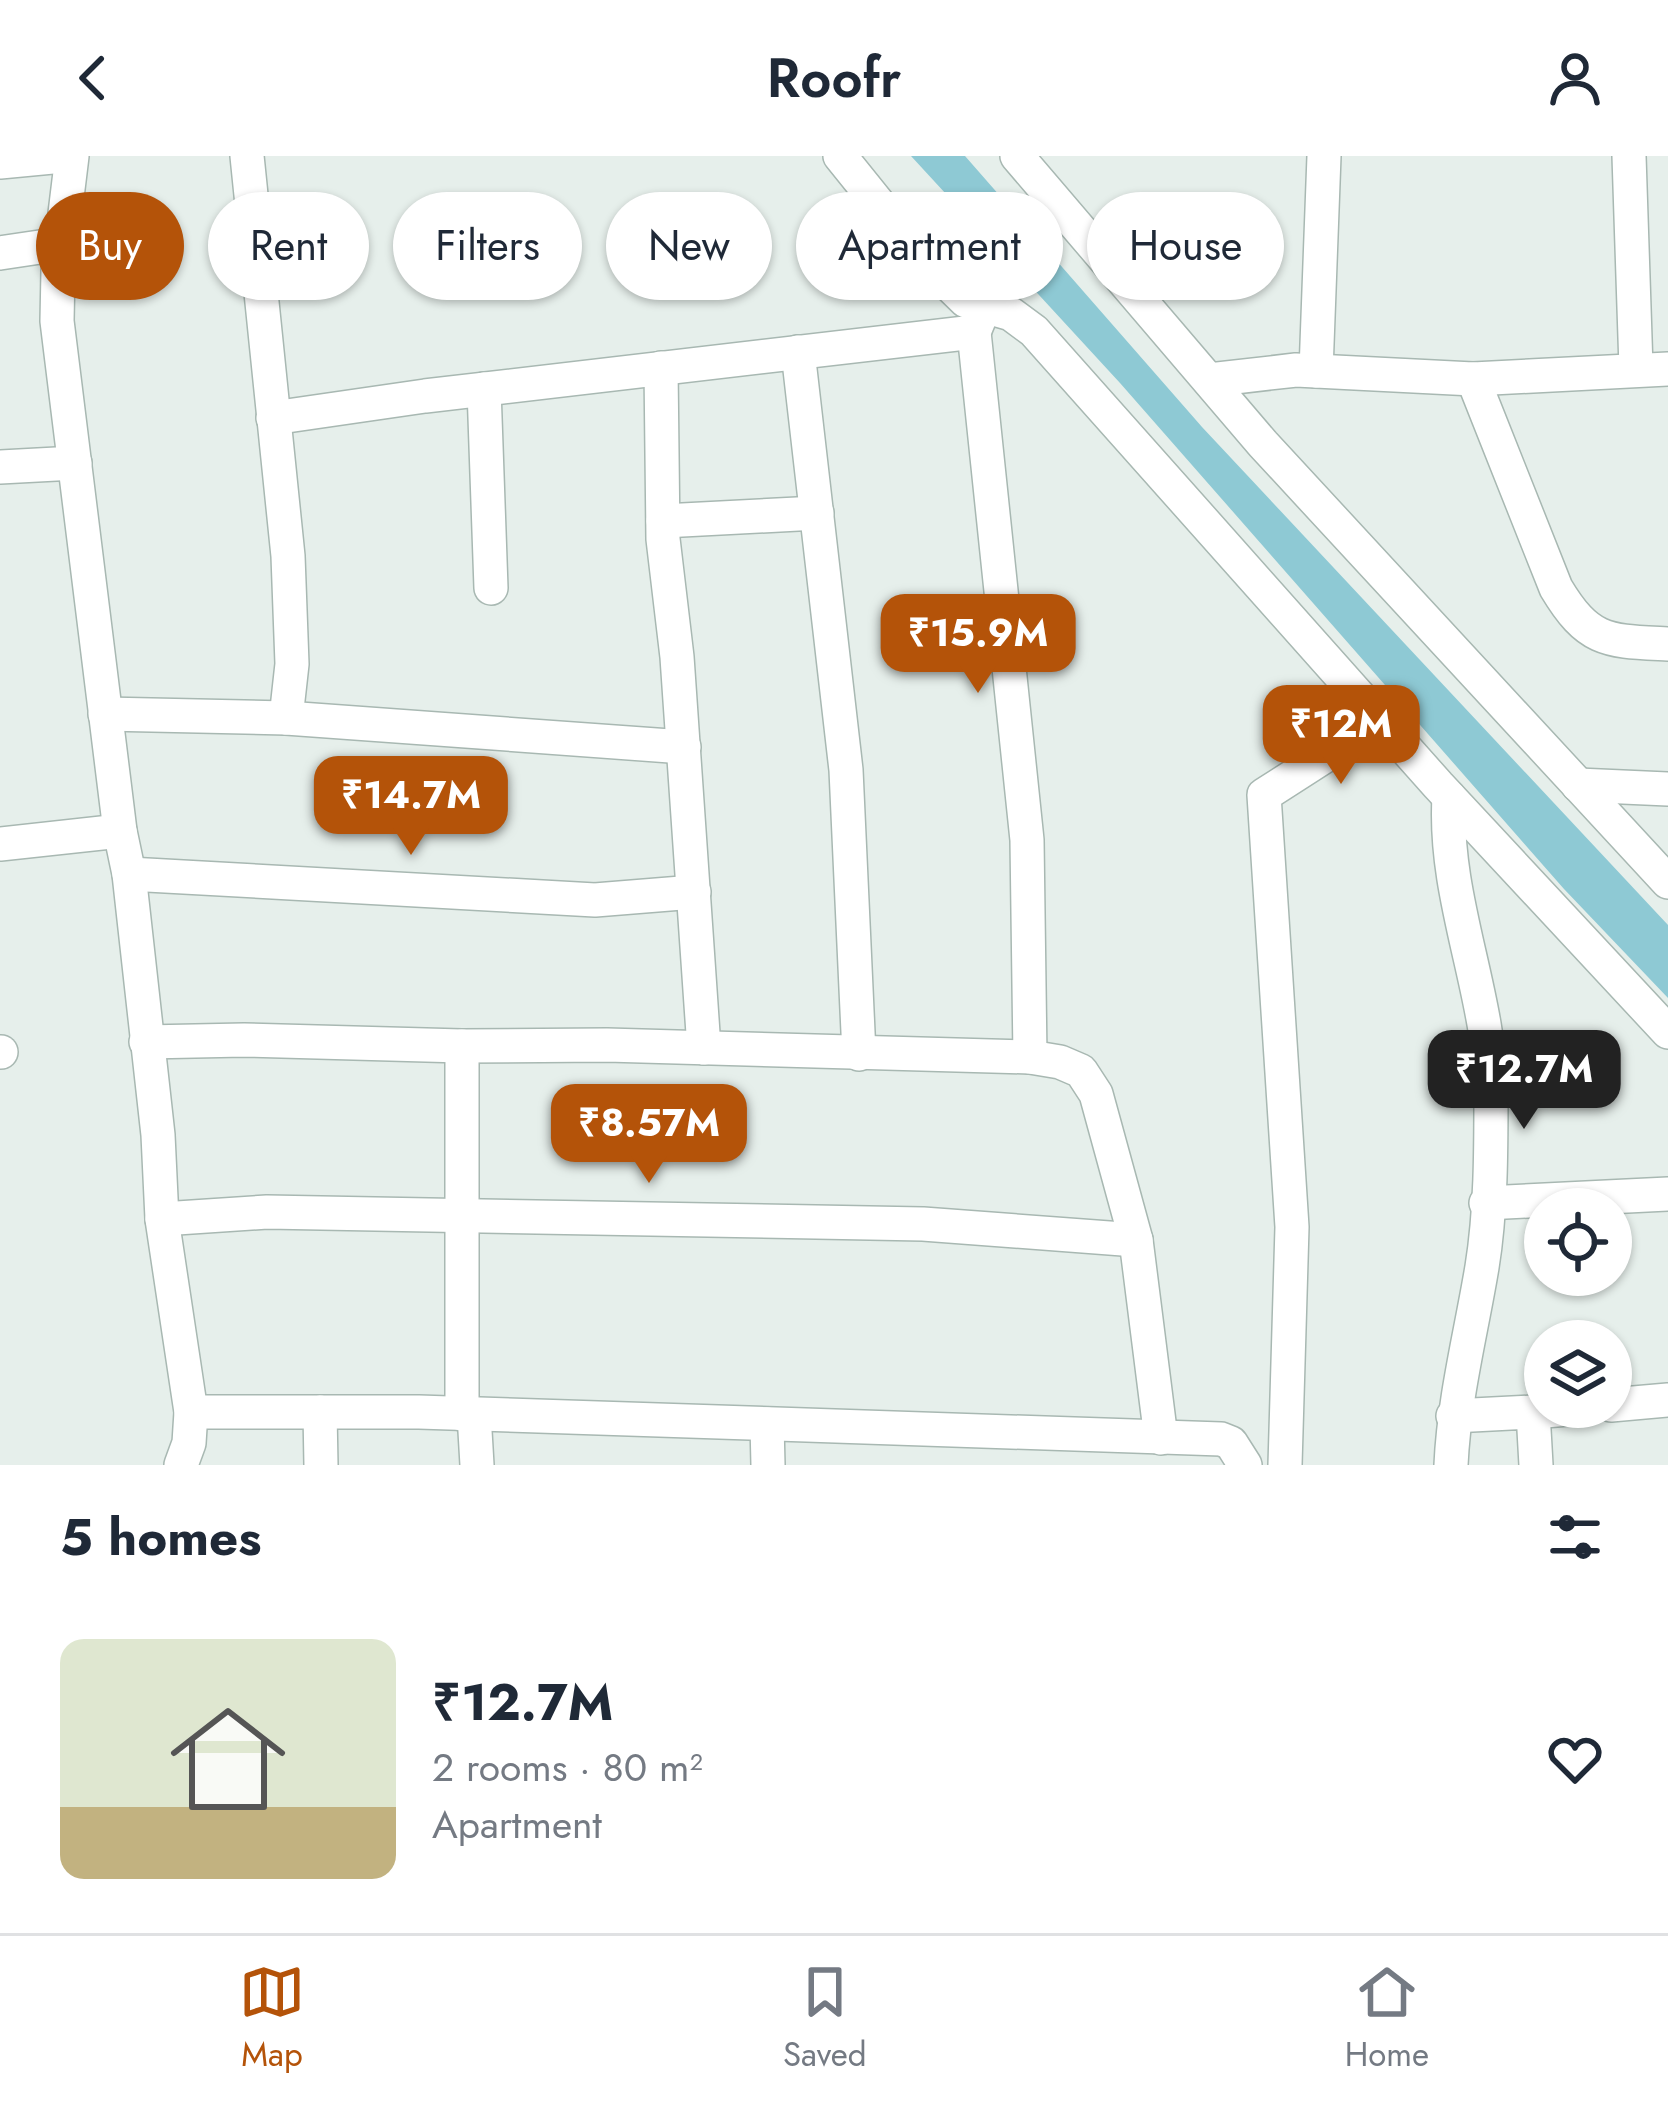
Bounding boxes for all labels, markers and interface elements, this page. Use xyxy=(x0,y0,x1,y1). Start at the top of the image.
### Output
text: Roofr xyxy=(767,39,901,117)
icon: back xyxy=(60,45,126,111)
icon: person xyxy=(1542,45,1608,111)
chip: Buy xyxy=(36,192,184,300)
chip: Rent xyxy=(208,192,369,300)
chip: Filters xyxy=(393,192,582,300)
chip: New xyxy=(606,192,772,300)
chip: Apartment xyxy=(796,192,1063,300)
chip: House xyxy=(1087,192,1284,300)
pin: ₹15.9M xyxy=(880,594,1076,696)
text: ₹15.9M xyxy=(908,604,1048,661)
pin: ₹12M xyxy=(1270,685,1412,787)
text: ₹12M xyxy=(1290,695,1392,752)
pin: ₹14.7M xyxy=(313,756,509,858)
text: ₹14.7M xyxy=(341,766,481,823)
pin: ₹12.7M xyxy=(1426,1030,1622,1132)
text: ₹12.7M xyxy=(1455,1040,1593,1097)
pin: ₹8.57M xyxy=(551,1084,747,1186)
text: ₹8.57M xyxy=(578,1094,720,1151)
map controls xyxy=(1524,1188,1632,1428)
button: locate xyxy=(1524,1188,1632,1296)
button: layers xyxy=(1524,1320,1632,1428)
text: 5 homes xyxy=(60,1500,262,1574)
icon: filters xyxy=(1542,1504,1608,1570)
text: ₹12.7M xyxy=(432,1665,613,1739)
icon: home xyxy=(156,1687,300,1831)
icon: heart xyxy=(1542,1726,1608,1792)
text: 2 rooms · 80 m² xyxy=(432,1739,703,1796)
text: Apartment xyxy=(432,1796,602,1853)
tab: Map xyxy=(239,1959,305,2078)
tab: Saved xyxy=(783,1959,867,2078)
tab: Home xyxy=(1345,1959,1429,2078)

